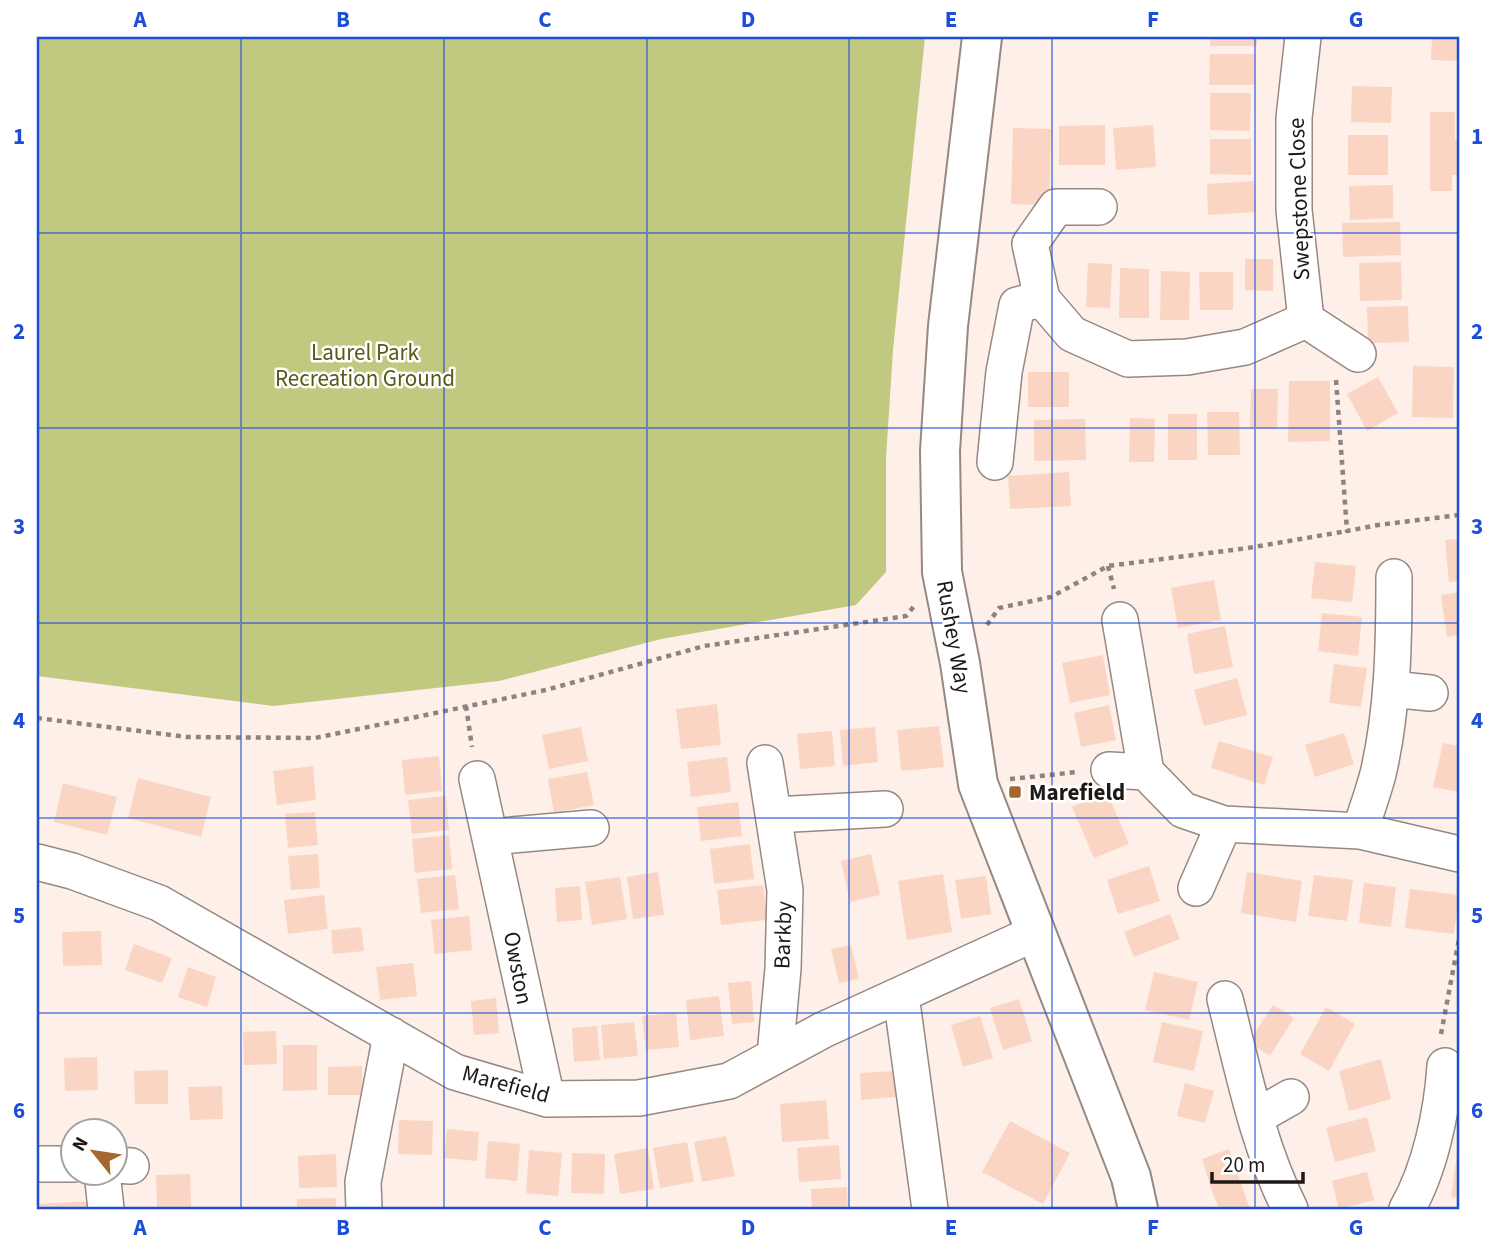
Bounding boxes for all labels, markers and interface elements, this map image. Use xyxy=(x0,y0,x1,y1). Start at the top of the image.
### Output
text: A xyxy=(132,3,147,36)
text: B xyxy=(336,3,350,36)
text: C xyxy=(538,3,552,36)
text: D xyxy=(741,3,755,36)
text: E xyxy=(945,3,957,36)
text: F xyxy=(1147,3,1159,36)
text: G xyxy=(1349,3,1363,36)
street label: Swepstone Close xyxy=(1280,117,1318,281)
text: 1 xyxy=(13,120,25,153)
text: 1 xyxy=(1471,120,1483,153)
text: 2 xyxy=(13,315,25,348)
text: 2 xyxy=(1471,315,1483,348)
park label: Laurel Park Recreation Ground xyxy=(275,336,455,395)
text: 3 xyxy=(13,510,25,543)
text: 3 xyxy=(1471,510,1483,543)
street label: Rushey Way xyxy=(928,578,980,697)
text: 4 xyxy=(13,704,25,737)
text: 4 xyxy=(1471,704,1483,737)
place label: Marefield xyxy=(1029,776,1125,809)
marker: Marefield xyxy=(1007,784,1023,800)
text: 5 xyxy=(13,899,25,932)
text: 5 xyxy=(1471,899,1483,932)
street label: Barkby xyxy=(765,900,801,969)
street label: Owston xyxy=(495,929,541,1007)
street label: Marefield xyxy=(458,1056,554,1112)
text: 6 xyxy=(13,1094,25,1127)
text: 6 xyxy=(1471,1094,1483,1127)
north arrow xyxy=(60,1116,130,1186)
text: N xyxy=(66,1132,95,1156)
scale bar xyxy=(1212,1141,1304,1185)
text: 20 m xyxy=(1223,1150,1265,1180)
text: A xyxy=(132,1211,147,1244)
text: B xyxy=(336,1211,350,1244)
text: C xyxy=(538,1211,552,1244)
text: D xyxy=(741,1211,755,1244)
text: E xyxy=(945,1211,957,1244)
text: F xyxy=(1147,1211,1159,1244)
text: G xyxy=(1349,1211,1363,1244)

